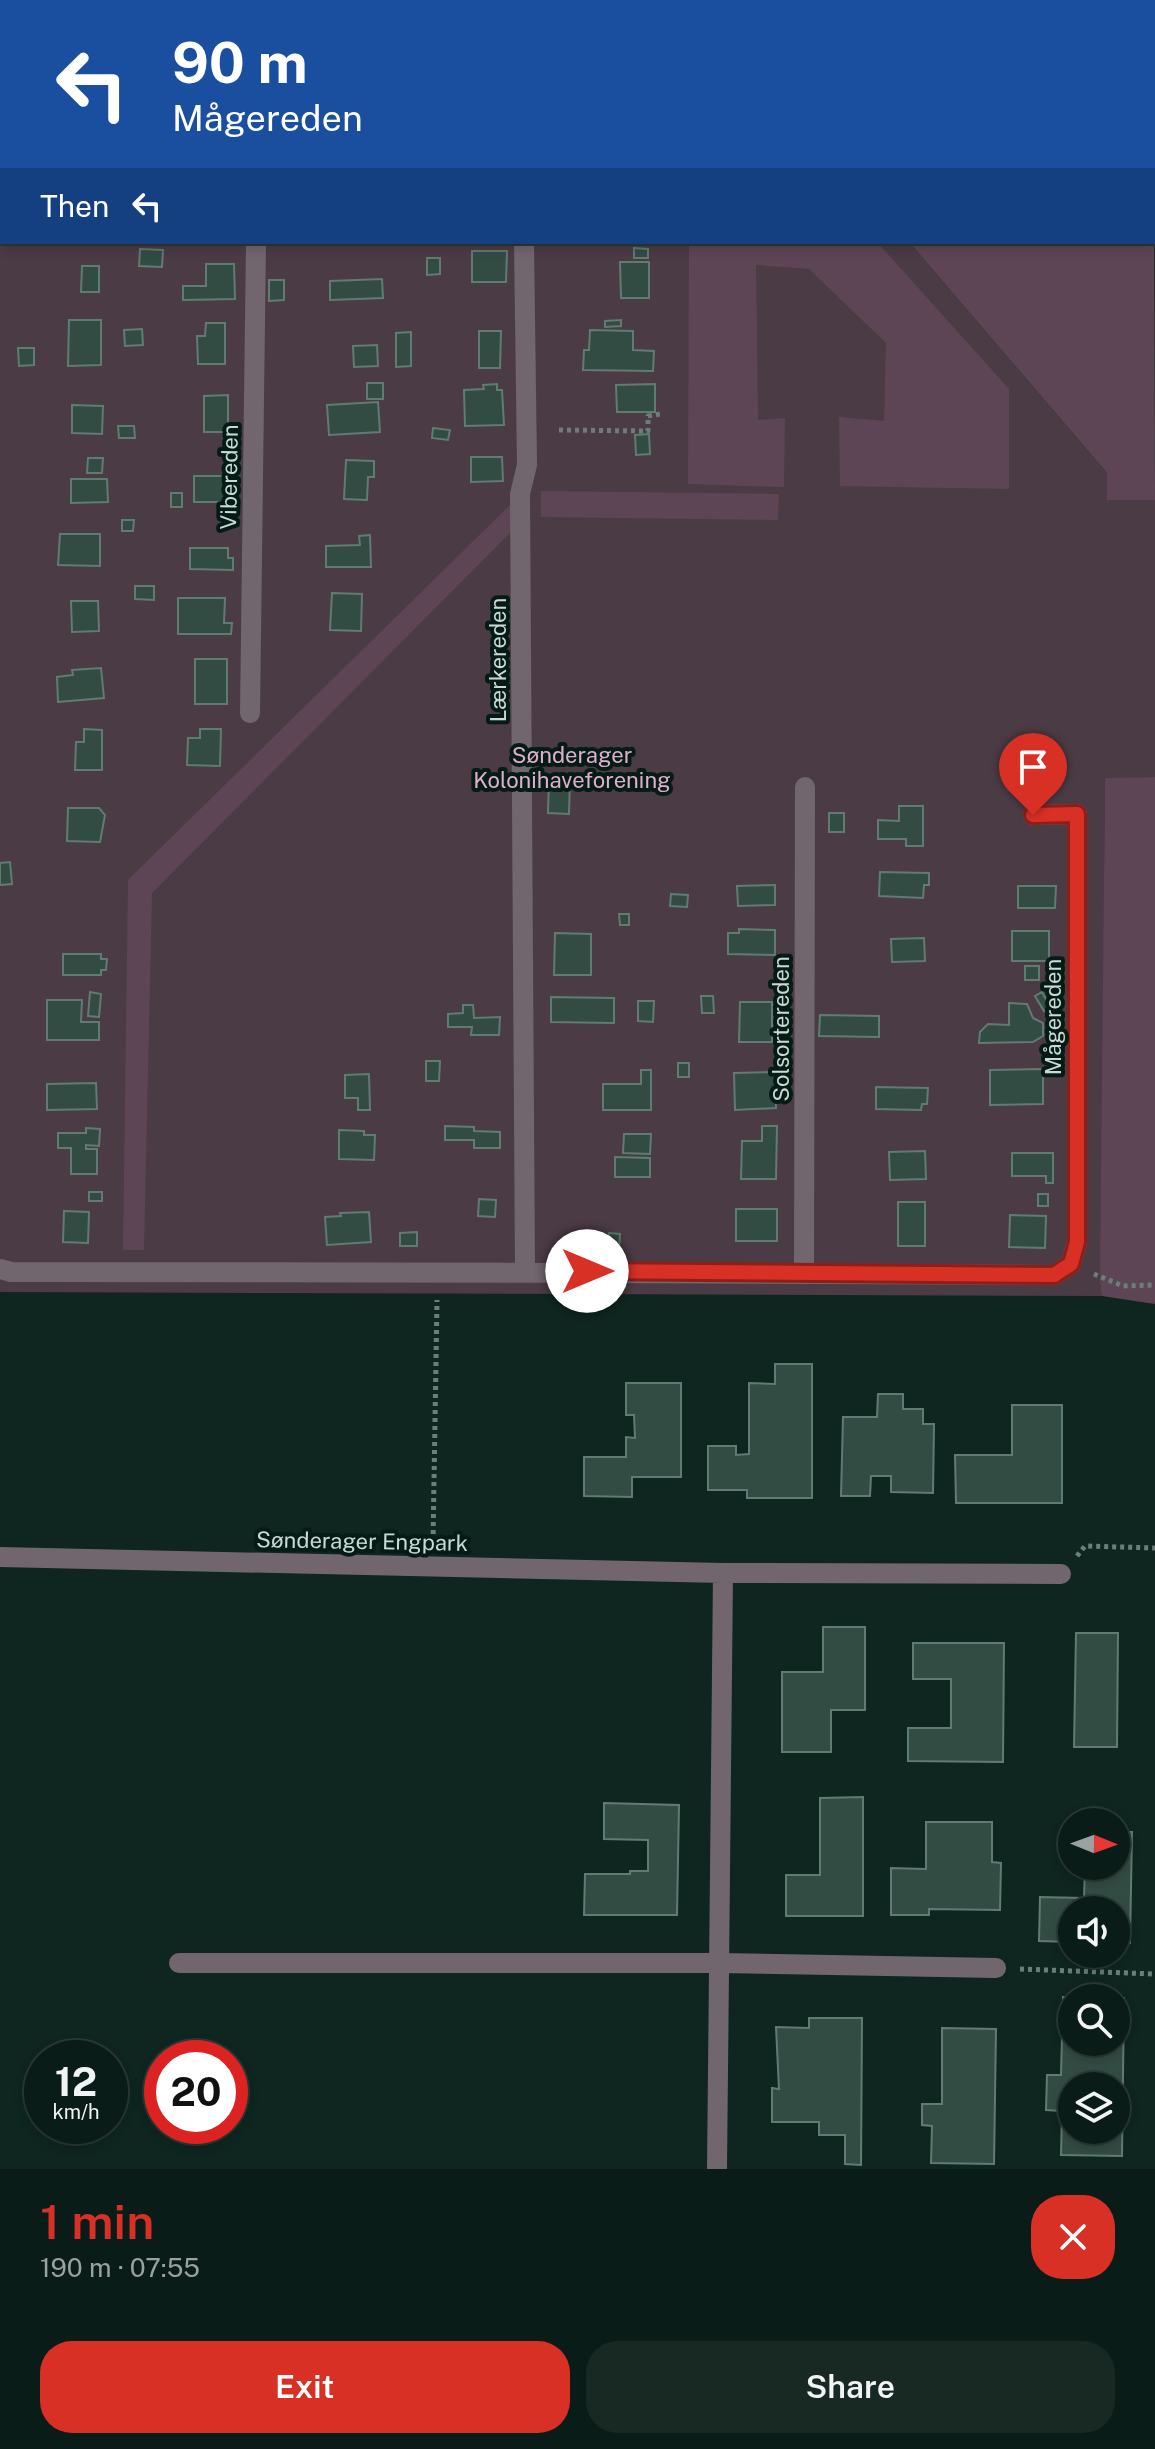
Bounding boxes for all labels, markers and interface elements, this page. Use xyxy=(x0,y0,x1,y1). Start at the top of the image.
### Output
text: 90 m xyxy=(172,30,308,96)
icon: left xyxy=(40,32,144,136)
text: Mågereden xyxy=(172,97,363,139)
icon: left xyxy=(125,184,169,228)
text: Then xyxy=(40,188,109,224)
street label: Vibereden xyxy=(215,424,243,530)
street label: Lærkereden xyxy=(485,598,511,722)
pin xyxy=(999,733,1067,815)
park label: Sønderager Kolonihaveforening xyxy=(473,742,671,793)
icon: arrive xyxy=(1011,745,1055,789)
street label: Solsortereden xyxy=(768,956,794,1102)
street label: Mågereden xyxy=(1040,959,1066,1075)
position arrow xyxy=(545,1229,629,1313)
street label: Sønderager Engpark xyxy=(256,1526,468,1556)
north arrow xyxy=(1058,1808,1130,1880)
map controls xyxy=(1058,1808,1130,2144)
button: sound xyxy=(1058,1896,1130,1968)
button: search xyxy=(1058,1984,1130,2056)
speed limit sign: 20 xyxy=(144,2040,248,2144)
text: 12 xyxy=(55,2058,97,2105)
button: layers xyxy=(1058,2072,1130,2144)
text: km/h xyxy=(52,2100,100,2124)
text: 1 min xyxy=(40,2193,154,2250)
button: close xyxy=(1031,2195,1115,2279)
text: 190 m · 07:55 xyxy=(40,2252,200,2283)
button: Exit xyxy=(40,2341,570,2433)
button: Share xyxy=(586,2341,1115,2433)

